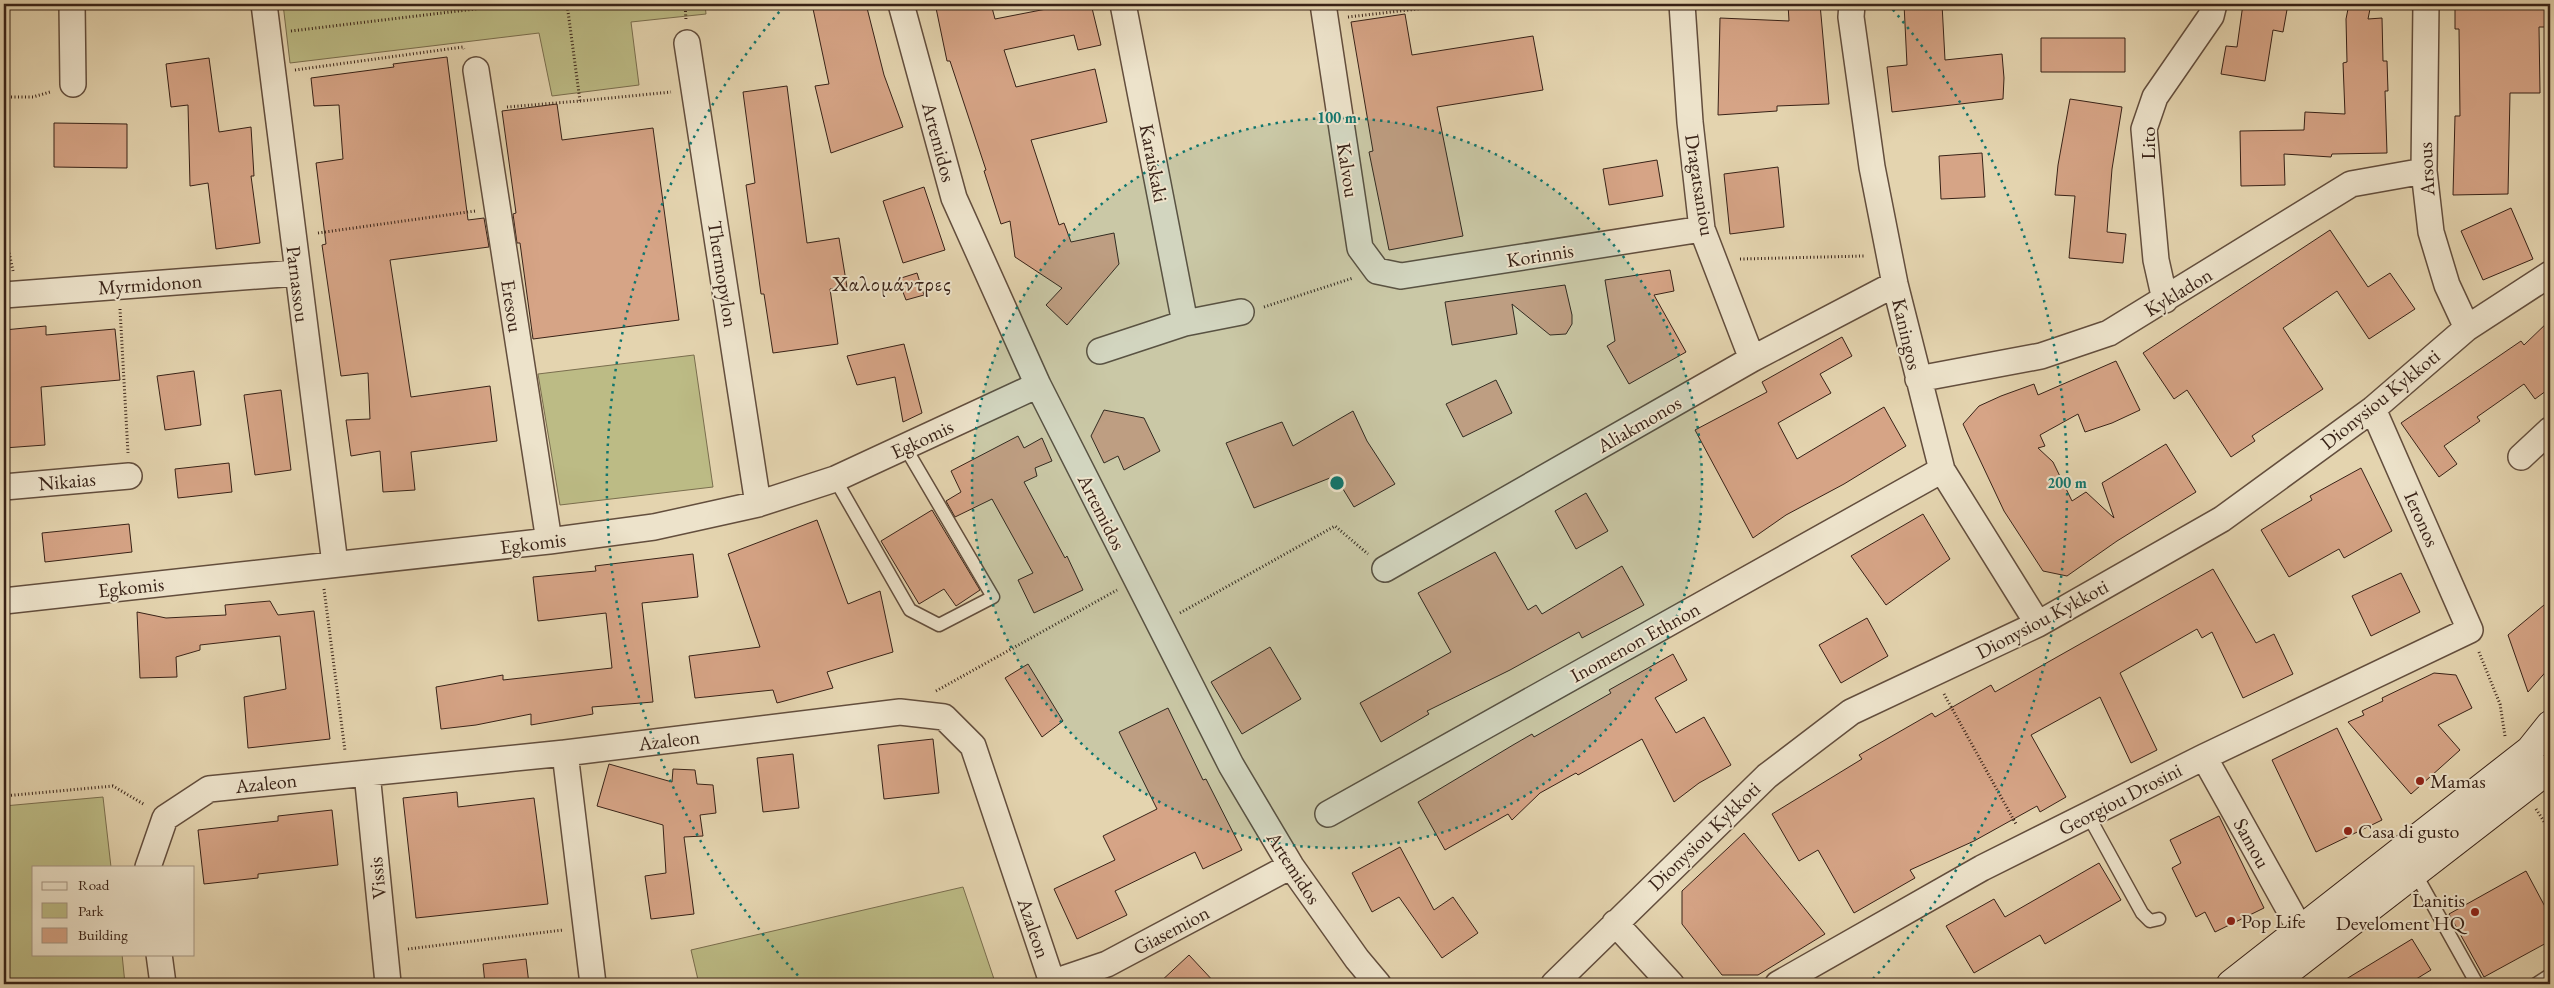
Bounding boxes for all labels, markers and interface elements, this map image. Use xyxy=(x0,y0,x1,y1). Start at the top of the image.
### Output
street label: Artemidos xyxy=(916,98,962,185)
text: 100 m xyxy=(1317,108,1357,127)
street label: Karaiskaki xyxy=(1134,122,1174,204)
street label: Lito xyxy=(2135,127,2161,159)
street label: Dragatsaniou xyxy=(1679,132,1721,238)
street label: Kalvou xyxy=(1331,141,1365,200)
street label: Arsous xyxy=(2412,141,2440,198)
street label: Thermopylon xyxy=(702,219,744,330)
street label: Korinnis xyxy=(1505,237,1575,273)
street label: Parnassou xyxy=(280,244,316,324)
street label: Kykladon xyxy=(2139,261,2217,322)
street label: Myrmidonon xyxy=(97,267,203,301)
district label: Χαλομάντρες xyxy=(831,269,952,298)
street label: Eresou xyxy=(495,278,529,334)
street label: Kaningos xyxy=(1886,296,1928,372)
street label: Dionysiou Kykkoti xyxy=(2315,343,2445,455)
street label: Aliakmonos xyxy=(1591,389,1686,459)
street label: Egkomis xyxy=(887,413,957,465)
street label: Nikaias xyxy=(37,466,97,496)
street label: Artemidos xyxy=(1071,469,1132,554)
text: 200 m xyxy=(2047,473,2087,492)
centre of rings xyxy=(1328,474,1346,492)
street label: Ieronos xyxy=(2398,487,2446,551)
street label: Egkomis xyxy=(499,526,567,560)
street label: Egkomis xyxy=(97,571,165,603)
street label: Dionysiou Kykkoti xyxy=(1971,573,2113,665)
street label: Inomenon Ethnon xyxy=(1566,595,1705,688)
street label: Azaleon xyxy=(636,723,702,757)
street label: Georgiou Drosini xyxy=(2054,757,2186,841)
street label: Azaleon xyxy=(233,767,299,799)
place label: Mamas xyxy=(2430,768,2486,794)
marker: Mamas xyxy=(2414,775,2426,787)
street label: Dionysiou Kykkoti xyxy=(1642,776,1766,896)
street label: Samou xyxy=(2228,813,2277,873)
place label: Casa di gusto xyxy=(2358,818,2460,844)
marker: Casa di gusto xyxy=(2342,825,2354,837)
street label: Artemidos xyxy=(1260,826,1327,909)
street label: Vissis xyxy=(362,856,392,900)
legend xyxy=(32,866,195,956)
text: Road xyxy=(78,875,110,894)
place label: Lanitis Develoment HQ xyxy=(2336,887,2468,936)
street label: Azaleon xyxy=(1011,894,1056,962)
street label: Giasemion xyxy=(1128,899,1214,961)
text: Park xyxy=(78,901,105,920)
marker: Lanitis Develoment HQ xyxy=(2469,906,2481,918)
place label: Pop Life xyxy=(2241,908,2306,934)
marker: Pop Life xyxy=(2225,915,2237,927)
text: Building xyxy=(78,925,128,944)

